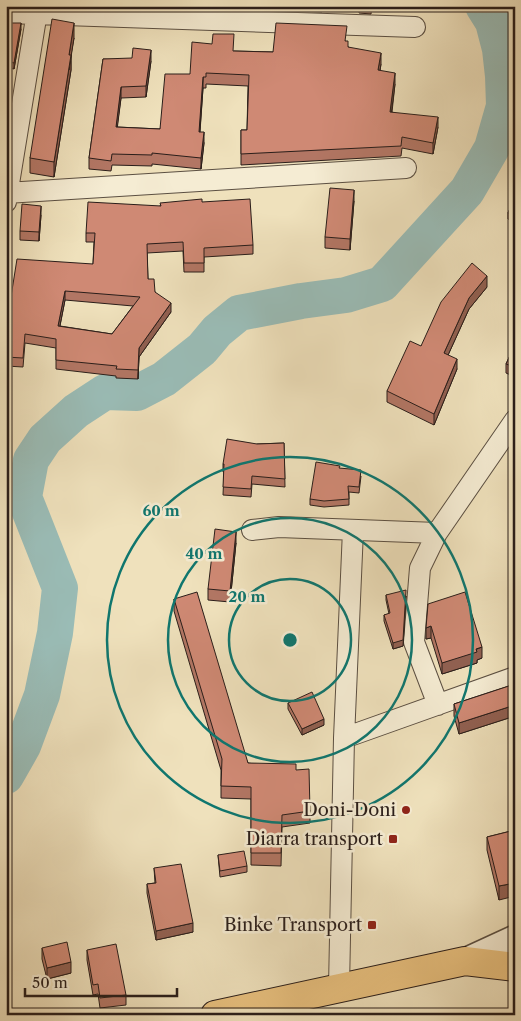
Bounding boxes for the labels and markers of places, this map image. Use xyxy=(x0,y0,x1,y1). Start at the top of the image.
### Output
centre of rings xyxy=(281,631,299,649)
place label: Doni-Doni xyxy=(303,799,397,821)
marker: Doni-Doni xyxy=(400,804,412,816)
place label: Diarra transport xyxy=(246,828,384,850)
marker: Diarra transport xyxy=(387,833,399,845)
place label: Binke Transport xyxy=(224,914,363,936)
marker: Binke Transport xyxy=(366,919,378,931)

